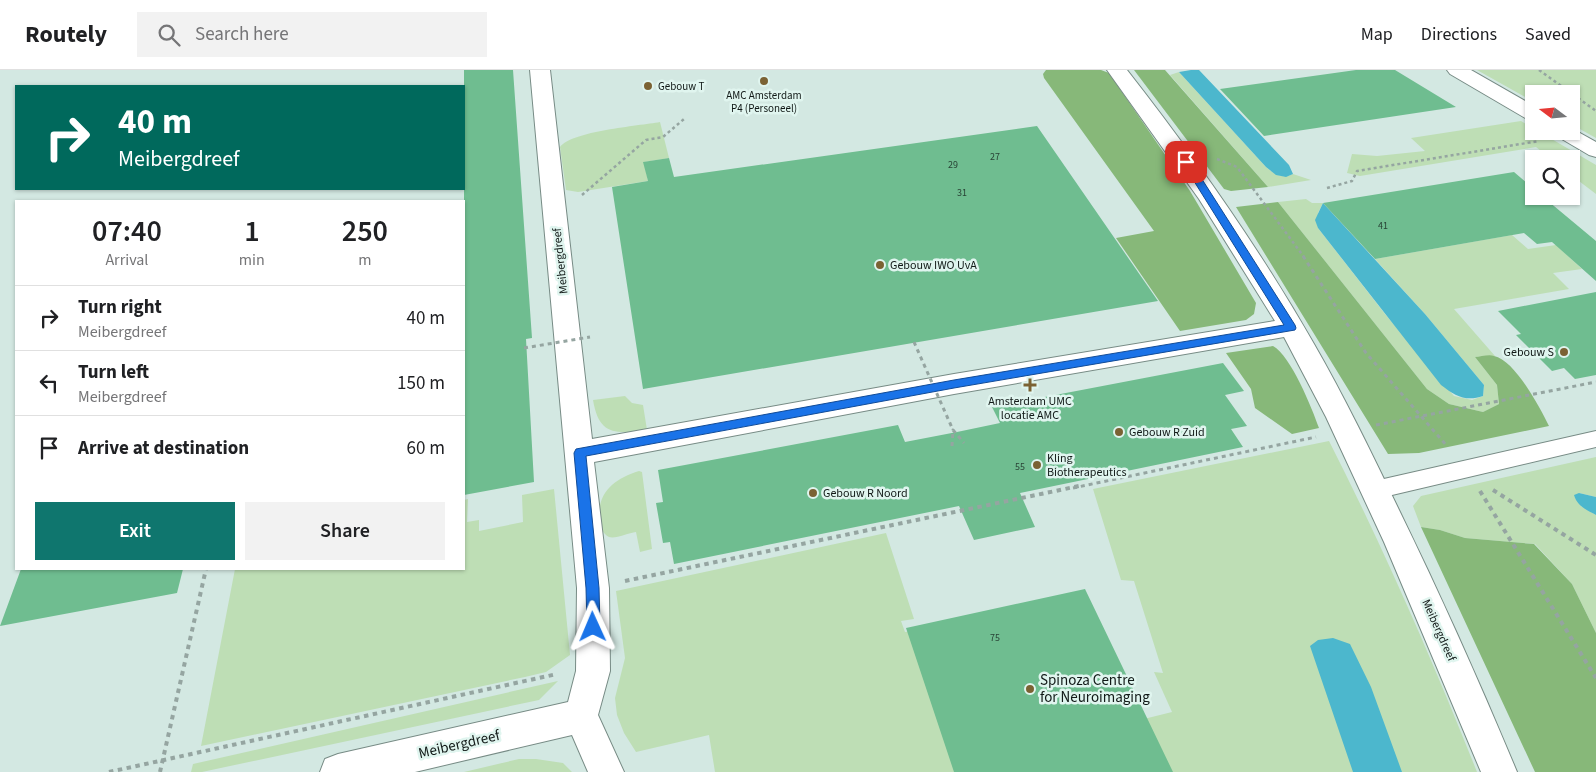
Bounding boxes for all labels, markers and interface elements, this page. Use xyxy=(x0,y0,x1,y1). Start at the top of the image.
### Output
search box xyxy=(137,12,487,57)
text: Routely xyxy=(25,17,107,52)
icon: search xyxy=(155,21,183,49)
text: Search here xyxy=(195,21,289,48)
text: Map xyxy=(1361,22,1393,47)
text: Directions xyxy=(1421,22,1497,47)
text: Saved xyxy=(1525,22,1571,47)
marker: AMC Amsterdam P4 (Personeel) xyxy=(758,75,770,87)
place label: Gebouw T xyxy=(658,79,704,94)
marker: Gebouw T xyxy=(642,80,654,92)
north arrow xyxy=(1525,85,1580,140)
map controls xyxy=(1525,85,1580,205)
place label: AMC Amsterdam P4 (Personeel) xyxy=(726,88,802,116)
text: 40 m xyxy=(118,97,192,147)
icon: right xyxy=(35,105,100,170)
pin xyxy=(1165,141,1207,183)
text: Meibergdreef xyxy=(118,143,239,175)
icon: arrive xyxy=(1172,148,1200,176)
house number: 27 xyxy=(990,150,1000,164)
button: search xyxy=(1525,150,1580,205)
house number: 29 xyxy=(948,158,958,172)
house number: 31 xyxy=(957,186,967,200)
text: 07:40 xyxy=(92,210,162,253)
text: 1 xyxy=(244,210,260,253)
text: 250 xyxy=(342,210,388,253)
house number: 41 xyxy=(1378,219,1388,233)
street label: Meibergdreef xyxy=(549,227,572,295)
text: Arrival xyxy=(105,249,148,271)
text: min xyxy=(239,249,265,271)
text: m xyxy=(358,249,372,271)
place label: Gebouw IWO UvA xyxy=(890,257,977,274)
marker: Gebouw IWO UvA xyxy=(874,259,886,271)
text: Turn right xyxy=(78,294,162,321)
icon: right xyxy=(35,304,63,332)
text: 40 m xyxy=(407,305,445,332)
text: Meibergdreef xyxy=(78,321,166,343)
place label: Gebouw S xyxy=(1504,344,1554,361)
marker: Gebouw S xyxy=(1558,346,1570,358)
text: Turn left xyxy=(78,359,149,386)
icon: left xyxy=(35,369,63,397)
text: 150 m xyxy=(397,370,445,397)
marker: Amsterdam UMC locatie AMC xyxy=(1023,378,1037,392)
text: Meibergdreef xyxy=(78,386,166,408)
place label: Amsterdam UMC locatie AMC xyxy=(988,393,1072,424)
place label: Gebouw R Zuid xyxy=(1129,424,1205,441)
marker: Gebouw R Zuid xyxy=(1113,426,1125,438)
icon: arrive xyxy=(35,434,63,462)
text: Arrive at destination xyxy=(78,435,249,462)
text: 60 m xyxy=(407,435,445,462)
place label: Kling Biotherapeutics xyxy=(1047,450,1126,481)
marker: Kling Biotherapeutics xyxy=(1031,459,1043,471)
house number: 55 xyxy=(1015,460,1025,474)
place label: Gebouw R Noord xyxy=(823,485,908,502)
marker: Gebouw R Noord xyxy=(807,487,819,499)
button: Exit xyxy=(35,502,235,560)
button: Share xyxy=(245,502,445,560)
street label: Meibergdreef xyxy=(1417,596,1460,664)
position arrow xyxy=(566,600,618,652)
house number: 75 xyxy=(990,631,1000,645)
place label: Spinoza Centre for Neuroimaging xyxy=(1040,670,1150,708)
marker: Spinoza Centre for Neuroimaging xyxy=(1024,683,1036,695)
street label: Meibergdreef xyxy=(416,725,502,764)

